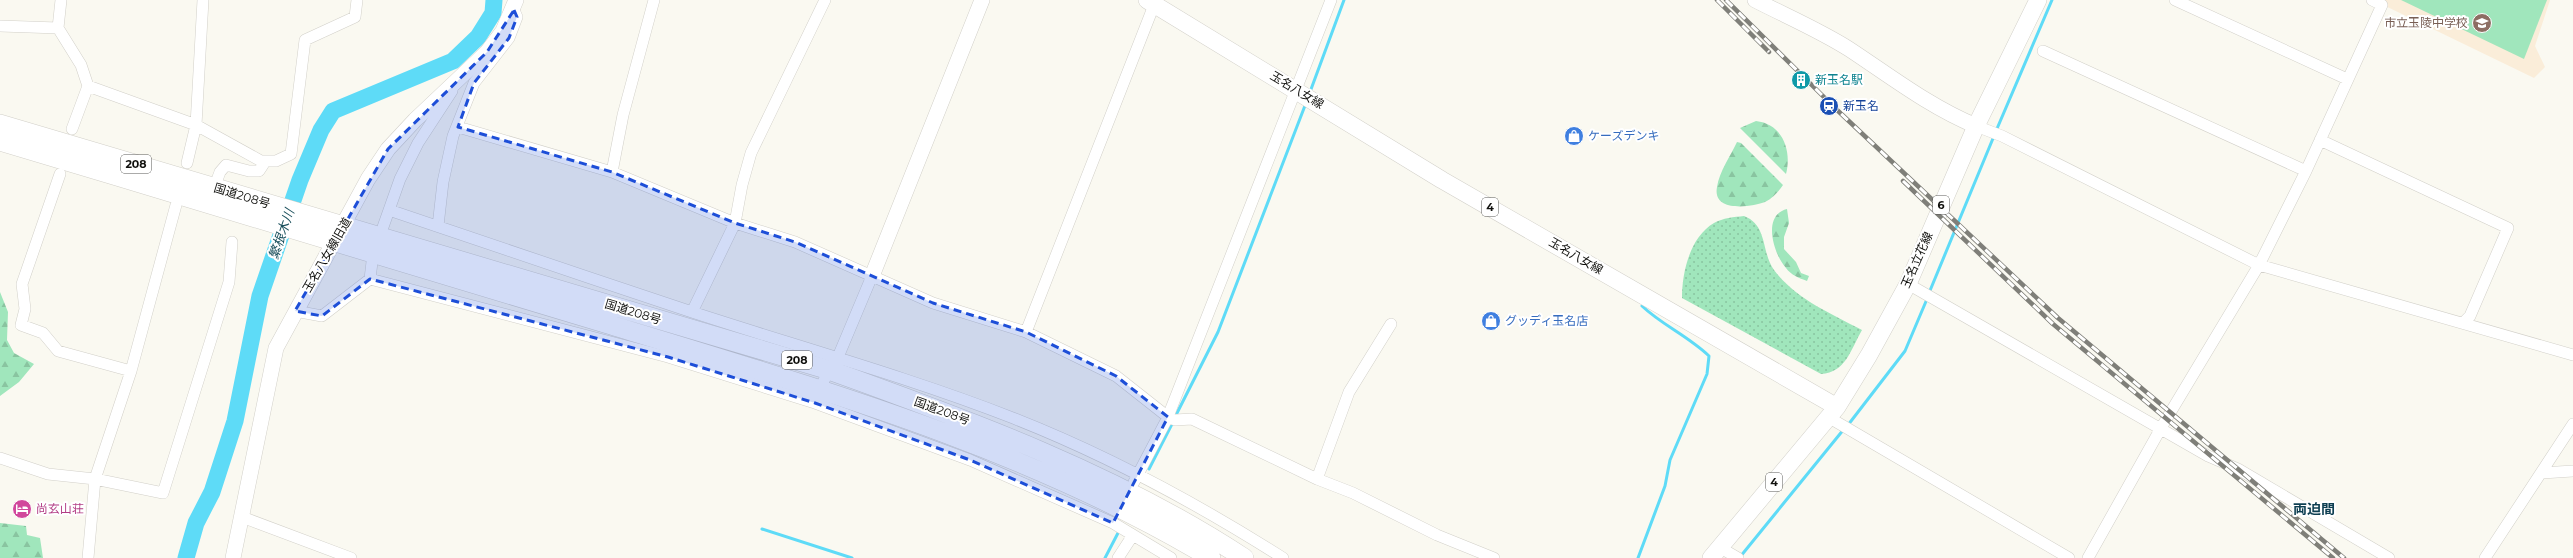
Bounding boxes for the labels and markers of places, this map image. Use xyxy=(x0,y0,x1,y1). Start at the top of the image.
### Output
school or university icon: 市立玉陵中学校 xyxy=(2471,12,2493,34)
place label: 市立玉陵中学校 xyxy=(2384,15,2468,30)
building icon: 新玉名駅 xyxy=(1790,69,1812,91)
place label: 新玉名駅 xyxy=(1815,72,1863,87)
station icon: 新玉名 xyxy=(1818,95,1840,117)
place label: 新玉名 xyxy=(1843,98,1879,113)
shop icon: ケーズデンキ xyxy=(1563,125,1585,147)
place label: ケーズデンキ xyxy=(1588,128,1659,143)
shop icon: グッディ玉名店 xyxy=(1480,310,1502,332)
place label: グッディ玉名店 xyxy=(1505,313,1588,328)
hotel icon: 尚玄山荘 xyxy=(11,498,33,520)
place label: 尚玄山荘 xyxy=(36,501,84,516)

